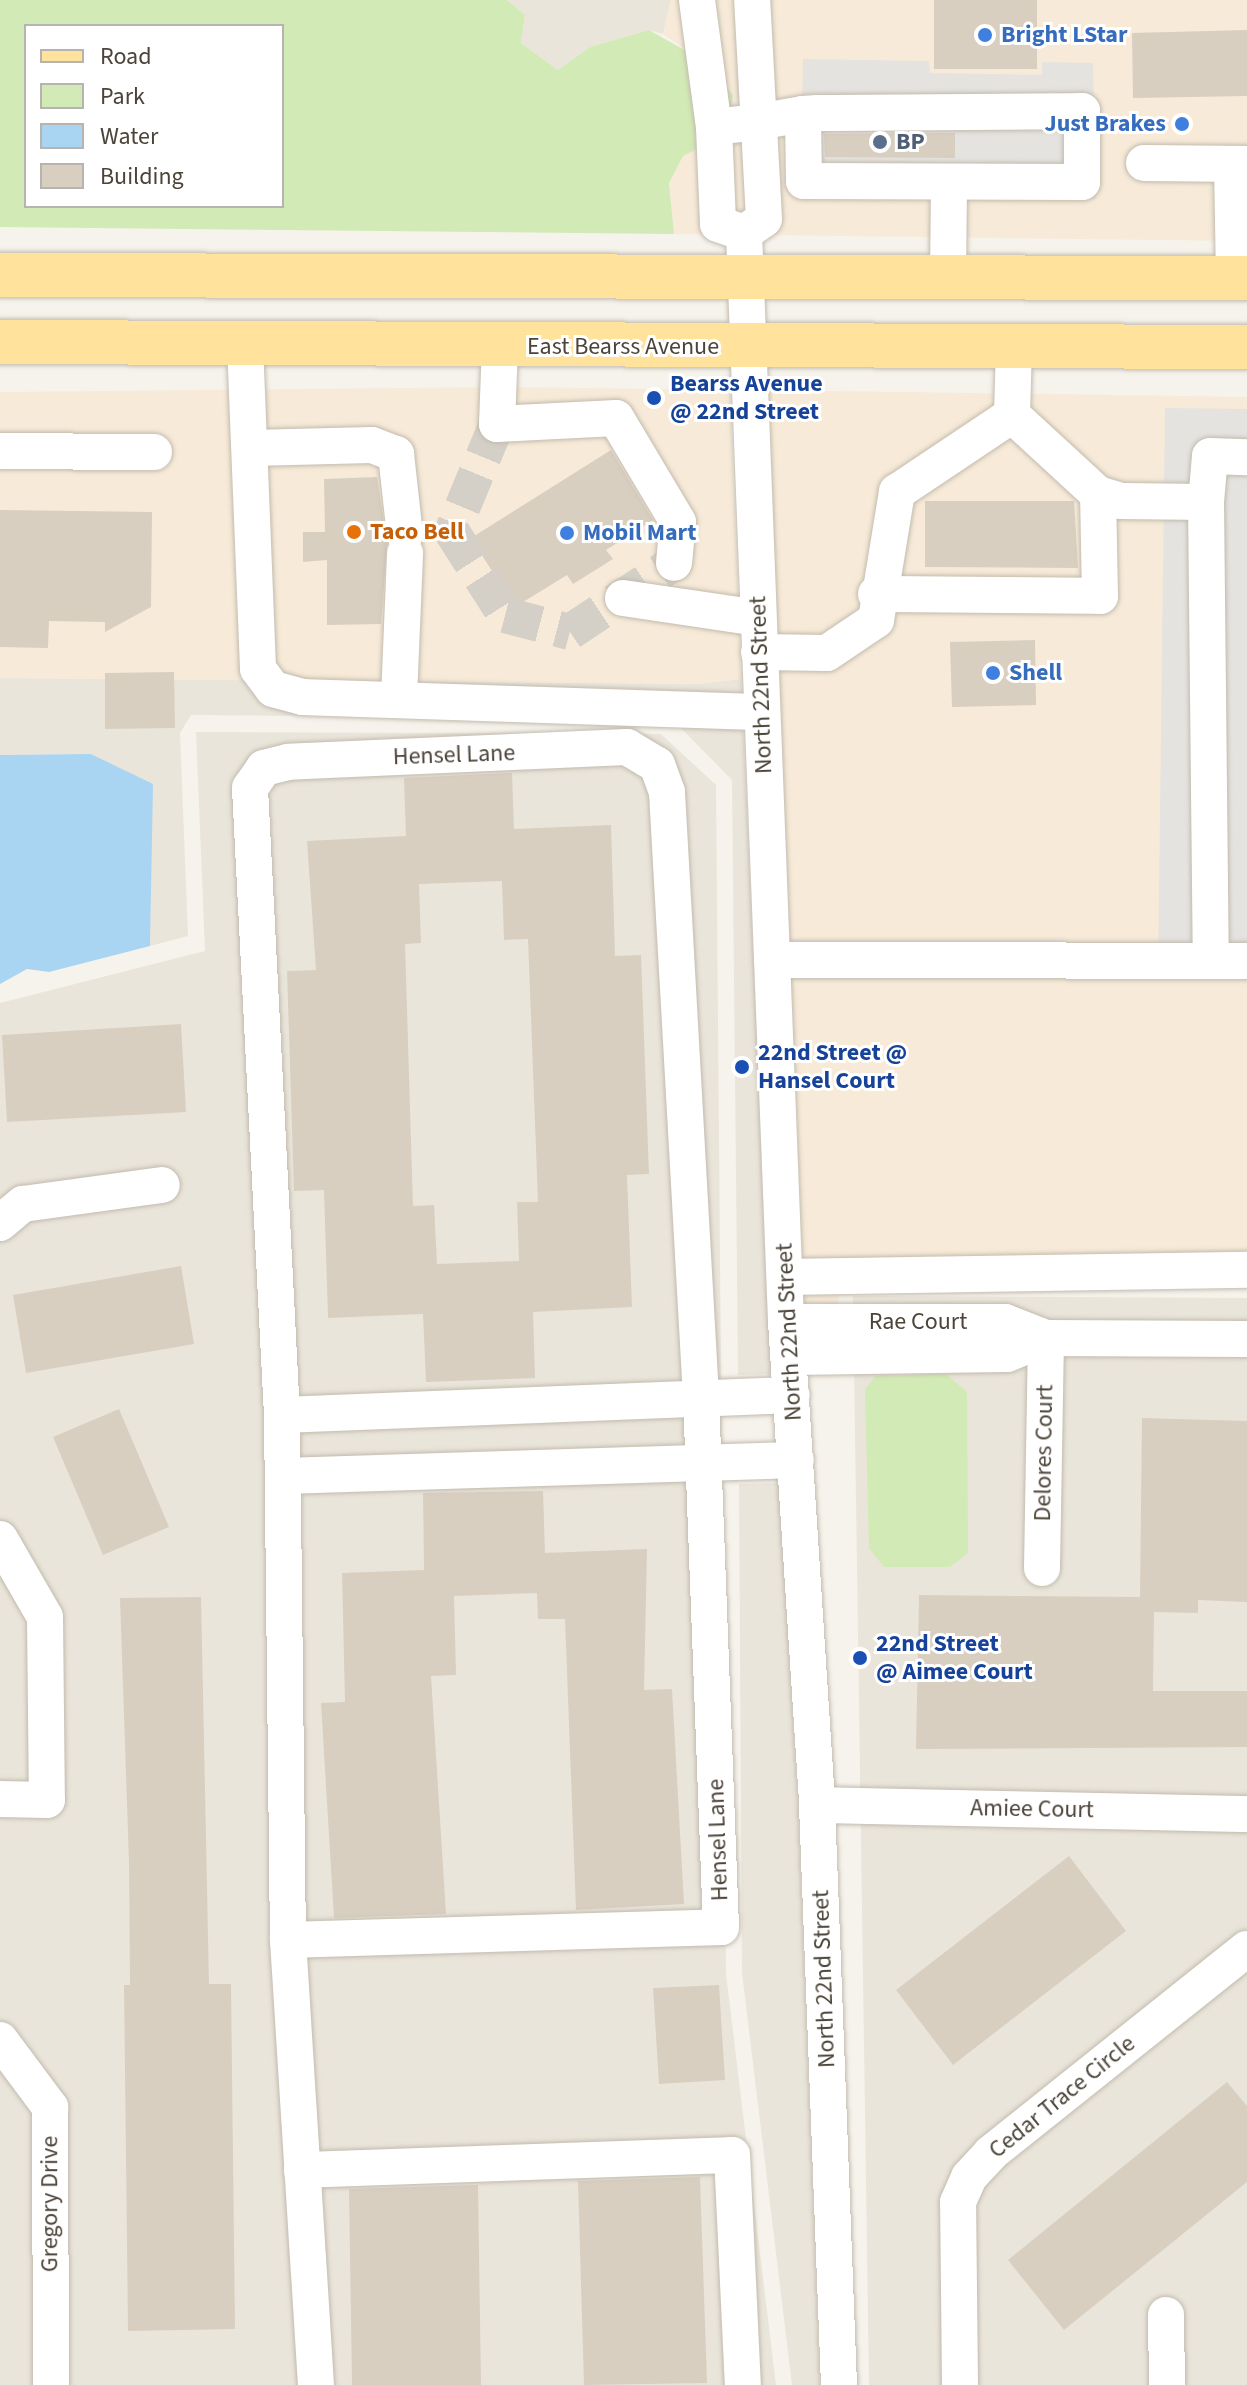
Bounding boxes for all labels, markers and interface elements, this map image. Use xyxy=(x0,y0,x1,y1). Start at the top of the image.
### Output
place label: Bright LStar xyxy=(1001,21,1128,49)
legend xyxy=(24,24,284,208)
marker: Bright LStar xyxy=(976,26,994,44)
text: Road xyxy=(100,39,152,74)
text: Park xyxy=(100,79,145,114)
place label: Just Brakes xyxy=(1044,110,1166,138)
marker: Just Brakes xyxy=(1173,115,1191,133)
text: Water xyxy=(100,119,158,154)
place label: BP xyxy=(896,128,925,156)
marker: BP xyxy=(871,133,889,151)
text: Building xyxy=(100,159,184,194)
street label: East Bearss Avenue xyxy=(527,333,719,361)
place label: Bearss Avenue @ 22nd Street xyxy=(670,370,823,426)
marker: Bearss Avenue @ 22nd Street xyxy=(645,389,663,407)
place label: Taco Bell xyxy=(370,518,464,546)
place label: Mobil Mart xyxy=(583,519,696,547)
marker: Taco Bell xyxy=(345,523,363,541)
marker: Mobil Mart xyxy=(558,524,576,542)
street label: North 22nd Street xyxy=(744,596,778,774)
place label: Shell xyxy=(1009,659,1062,687)
marker: Shell xyxy=(984,664,1002,682)
street label: Hensel Lane xyxy=(392,738,516,772)
place label: 22nd Street @ Hansel Court xyxy=(758,1039,907,1095)
marker: 22nd Street @ Hansel Court xyxy=(733,1058,751,1076)
street label: North 22nd Street xyxy=(770,1242,808,1422)
street label: Rae Court xyxy=(869,1308,967,1336)
street label: Delores Court xyxy=(1028,1384,1060,1522)
place label: 22nd Street @ Aimee Court xyxy=(876,1630,1033,1686)
marker: 22nd Street @ Aimee Court xyxy=(851,1649,869,1667)
street label: Hensel Lane xyxy=(701,1778,735,1902)
street label: Amiee Court xyxy=(970,1794,1094,1824)
street label: North 22nd Street xyxy=(807,1890,841,2068)
street label: Cedar Trace Circle xyxy=(983,2029,1141,2165)
street label: Gregory Drive xyxy=(36,2136,64,2272)

